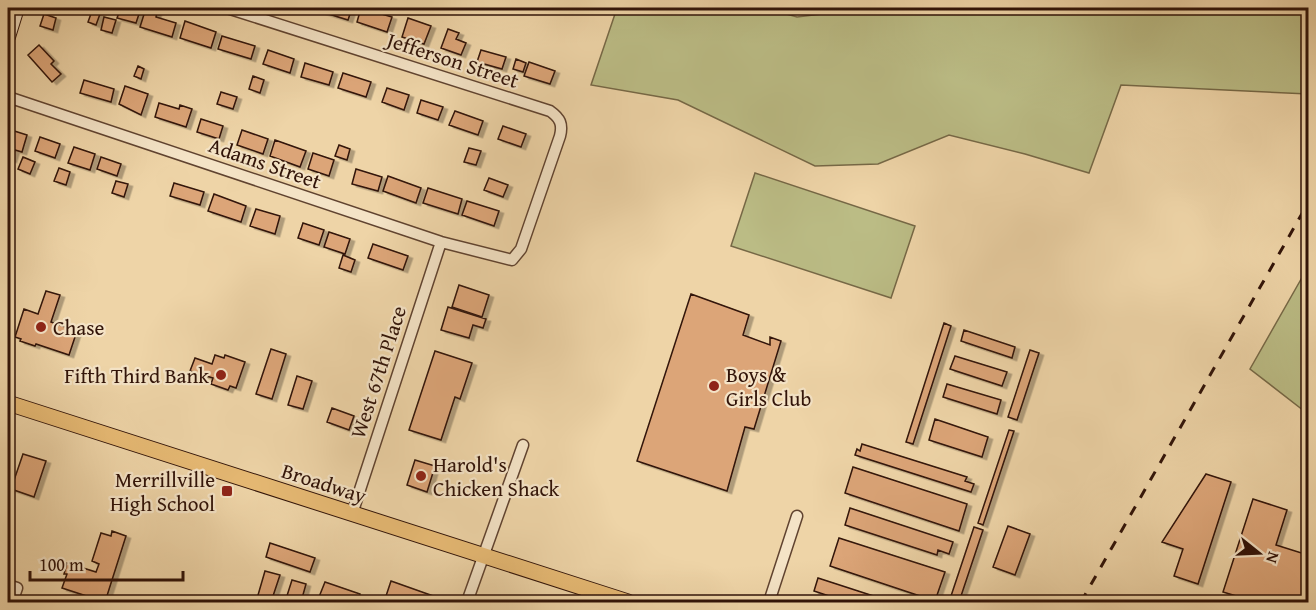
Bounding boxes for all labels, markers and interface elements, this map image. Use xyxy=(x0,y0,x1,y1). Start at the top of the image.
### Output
street label: Jefferson Street xyxy=(380,23,524,96)
street label: Adams Street xyxy=(205,129,326,197)
street label: West 67th Place xyxy=(342,302,414,442)
place label: Chase xyxy=(53,312,104,343)
marker: Chase xyxy=(34,320,48,334)
place label: Boys & Girls Club xyxy=(726,359,811,414)
place label: Fifth Third Bank xyxy=(64,360,209,391)
marker: Fifth Third Bank xyxy=(214,368,228,382)
marker: Boys & Girls Club xyxy=(707,379,721,393)
place label: Harold's Chicken Shack xyxy=(433,449,560,504)
street label: Broadway xyxy=(278,455,371,511)
place label: Merrillville High School xyxy=(110,464,215,519)
marker: Harold's Chicken Shack xyxy=(414,469,428,483)
marker: Merrillville High School xyxy=(220,484,234,498)
north arrow xyxy=(1229,523,1289,583)
scale bar xyxy=(30,544,183,582)
text: N xyxy=(1260,549,1286,567)
text: 100 m xyxy=(39,551,84,578)

